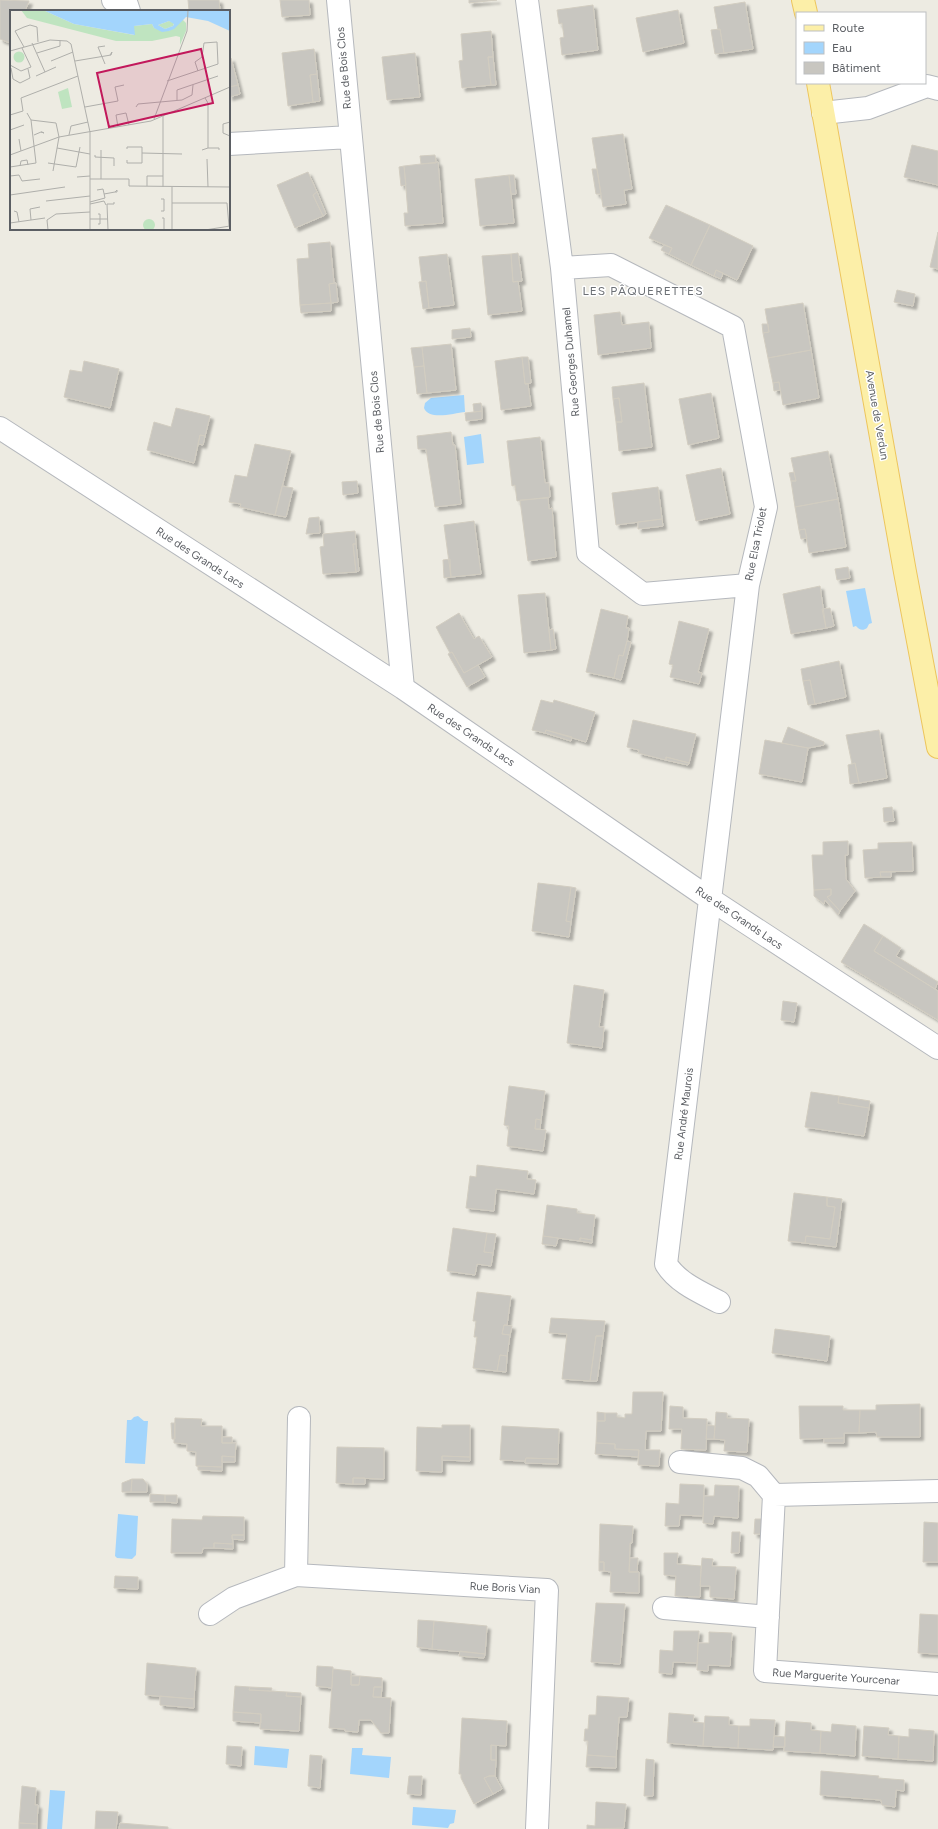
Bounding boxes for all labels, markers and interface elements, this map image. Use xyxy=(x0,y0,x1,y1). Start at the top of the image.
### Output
inset map xyxy=(10,10,230,230)
legend xyxy=(796,12,926,84)
text: Route xyxy=(832,21,865,35)
street label: Rue de Bois Clos xyxy=(334,26,354,110)
text: Eau xyxy=(832,41,852,55)
text: Bâtiment xyxy=(832,61,881,75)
district label: LES PÂQUERETTES xyxy=(582,284,704,298)
street label: Rue Georges Duhamel xyxy=(560,307,582,417)
street label: Avenue de Verdun xyxy=(863,369,891,461)
street label: Rue de Bois Clos xyxy=(367,370,387,454)
street label: Rue Elsa Triolet xyxy=(742,506,770,582)
street label: Rue des Grands Lacs xyxy=(153,525,247,591)
street label: Rue des Grands Lacs xyxy=(425,701,517,769)
street label: Rue des Grands Lacs xyxy=(693,884,785,952)
street label: Rue André Maurois xyxy=(672,1067,696,1161)
street label: Rue Boris Vian xyxy=(469,1580,541,1596)
street label: Rue Marguerite Yourcenar xyxy=(772,1666,900,1688)

